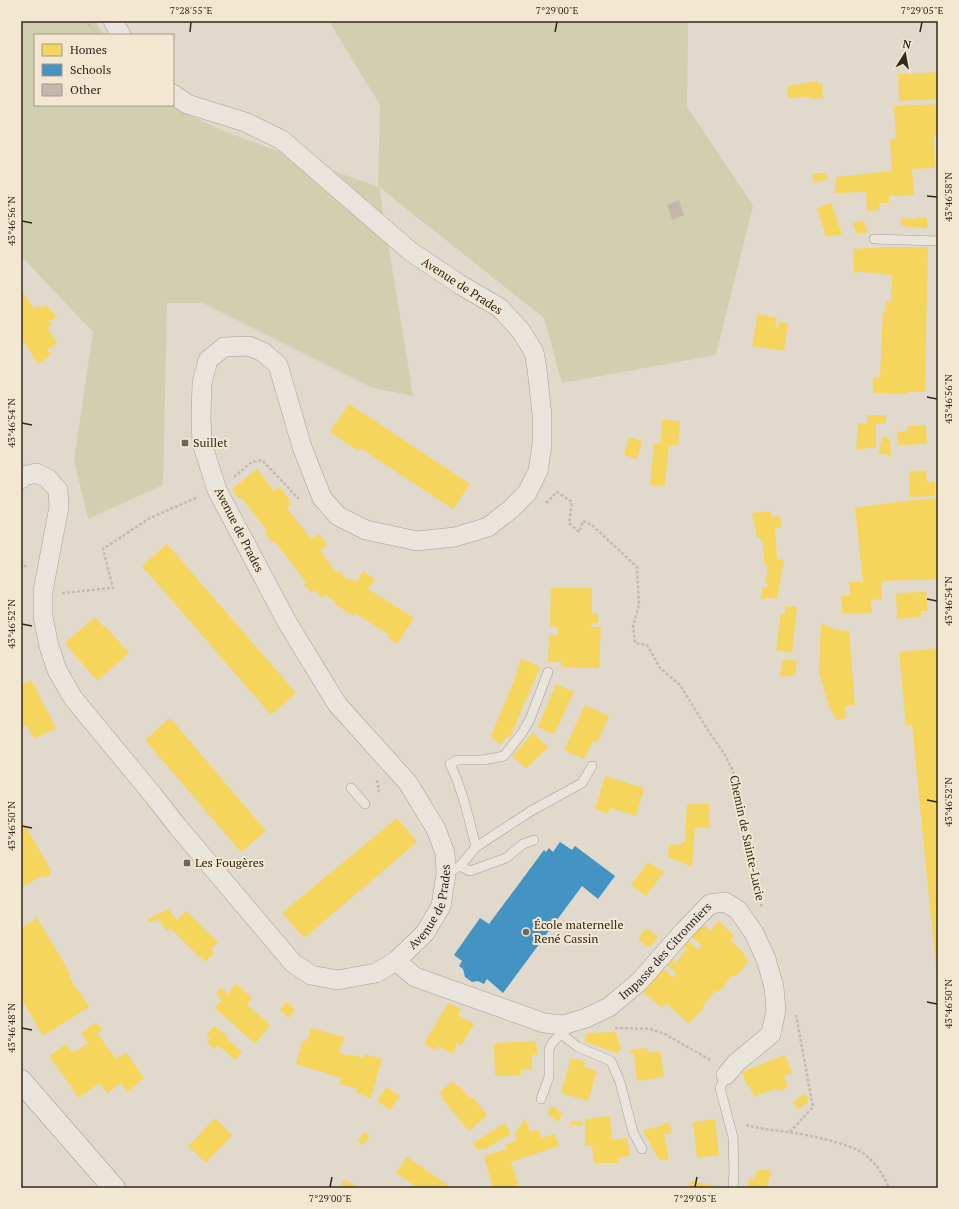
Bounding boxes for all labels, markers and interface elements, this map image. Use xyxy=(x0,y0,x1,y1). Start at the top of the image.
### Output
text: 7°28'55"E xyxy=(170,4,213,17)
text: 7°29'00"E xyxy=(536,4,579,17)
text: 7°29'05"E xyxy=(901,4,944,17)
legend xyxy=(34,34,174,106)
north arrow xyxy=(885,34,925,74)
text: N xyxy=(901,37,913,52)
text: Homes xyxy=(70,42,107,57)
text: Schools xyxy=(70,62,111,77)
text: Other xyxy=(70,82,101,97)
text: 43°46'58"N xyxy=(942,172,955,222)
text: 43°46'56"N xyxy=(5,196,18,246)
street label: Avenue de Prades xyxy=(419,254,506,317)
text: 43°46'56"N xyxy=(942,374,955,424)
text: 43°46'54"N xyxy=(5,398,18,448)
place label: Suillet xyxy=(193,435,228,450)
marker: Suillet xyxy=(180,438,190,448)
street label: Avenue de Prades xyxy=(212,485,267,575)
text: 43°46'54"N xyxy=(942,576,955,626)
text: 43°46'52"N xyxy=(5,599,18,649)
street label: Chemin de Sainte-Lucie xyxy=(727,774,768,902)
text: 43°46'52"N xyxy=(942,777,955,827)
text: 43°46'50"N xyxy=(5,801,18,851)
place label: Les Fougères xyxy=(195,855,264,870)
marker: Les Fougères xyxy=(182,858,192,868)
street label: Avenue de Prades xyxy=(405,864,453,952)
street label: Impasse des Citronniers xyxy=(616,899,715,1003)
place label: École maternelle René Cassin xyxy=(534,917,624,946)
marker: École maternelle René Cassin xyxy=(521,927,531,937)
text: 43°46'50"N xyxy=(942,979,955,1029)
text: 43°46'48"N xyxy=(5,1003,18,1053)
text: 7°29'00"E xyxy=(309,1192,352,1205)
text: 7°29'05"E xyxy=(674,1192,717,1205)

